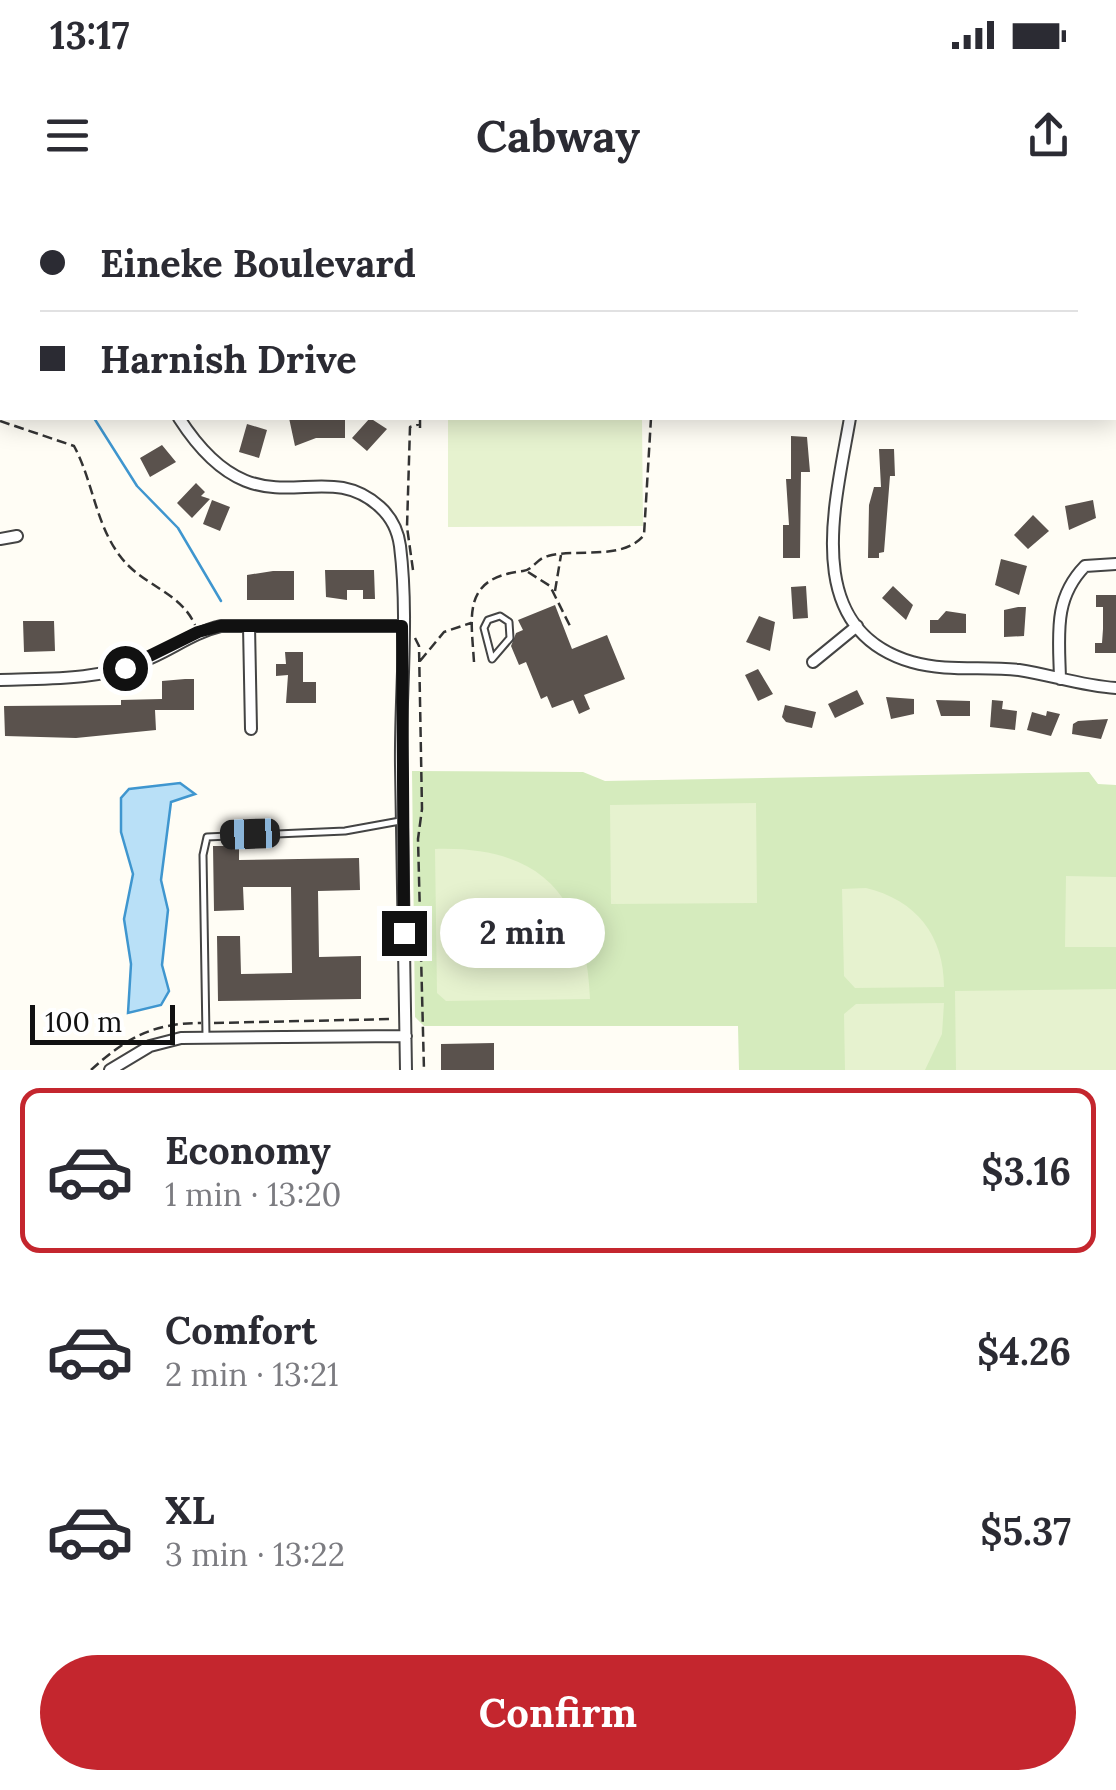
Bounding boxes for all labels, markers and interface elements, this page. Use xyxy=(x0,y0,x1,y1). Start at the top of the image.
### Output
text: 13:17 xyxy=(50,11,129,59)
text: Cabway xyxy=(476,107,640,164)
icon: menu xyxy=(40,108,95,163)
icon: share xyxy=(1021,108,1076,163)
text: Eineke Boulevard xyxy=(100,239,416,287)
text: Harnish Drive xyxy=(100,335,357,383)
route start xyxy=(103,646,148,691)
car xyxy=(219,818,281,850)
callout: 2 min xyxy=(439,898,604,968)
route end xyxy=(382,911,427,956)
text: 2 min xyxy=(480,912,565,953)
scale bar xyxy=(30,1000,175,1044)
text: 100 m xyxy=(45,1004,122,1040)
icon: car xyxy=(45,1126,135,1216)
text: Economy xyxy=(165,1126,331,1174)
text: $3.16 xyxy=(981,1147,1071,1195)
text: 1 min · 13:20 xyxy=(165,1174,341,1215)
icon: car xyxy=(45,1306,135,1396)
text: Comfort xyxy=(165,1306,317,1354)
text: $4.26 xyxy=(977,1327,1071,1375)
text: 2 min · 13:21 xyxy=(165,1354,339,1395)
icon: car xyxy=(45,1486,135,1576)
text: XL xyxy=(165,1486,215,1534)
text: $5.37 xyxy=(980,1507,1071,1555)
text: 3 min · 13:22 xyxy=(165,1534,345,1575)
button: Confirm xyxy=(40,1655,1076,1770)

